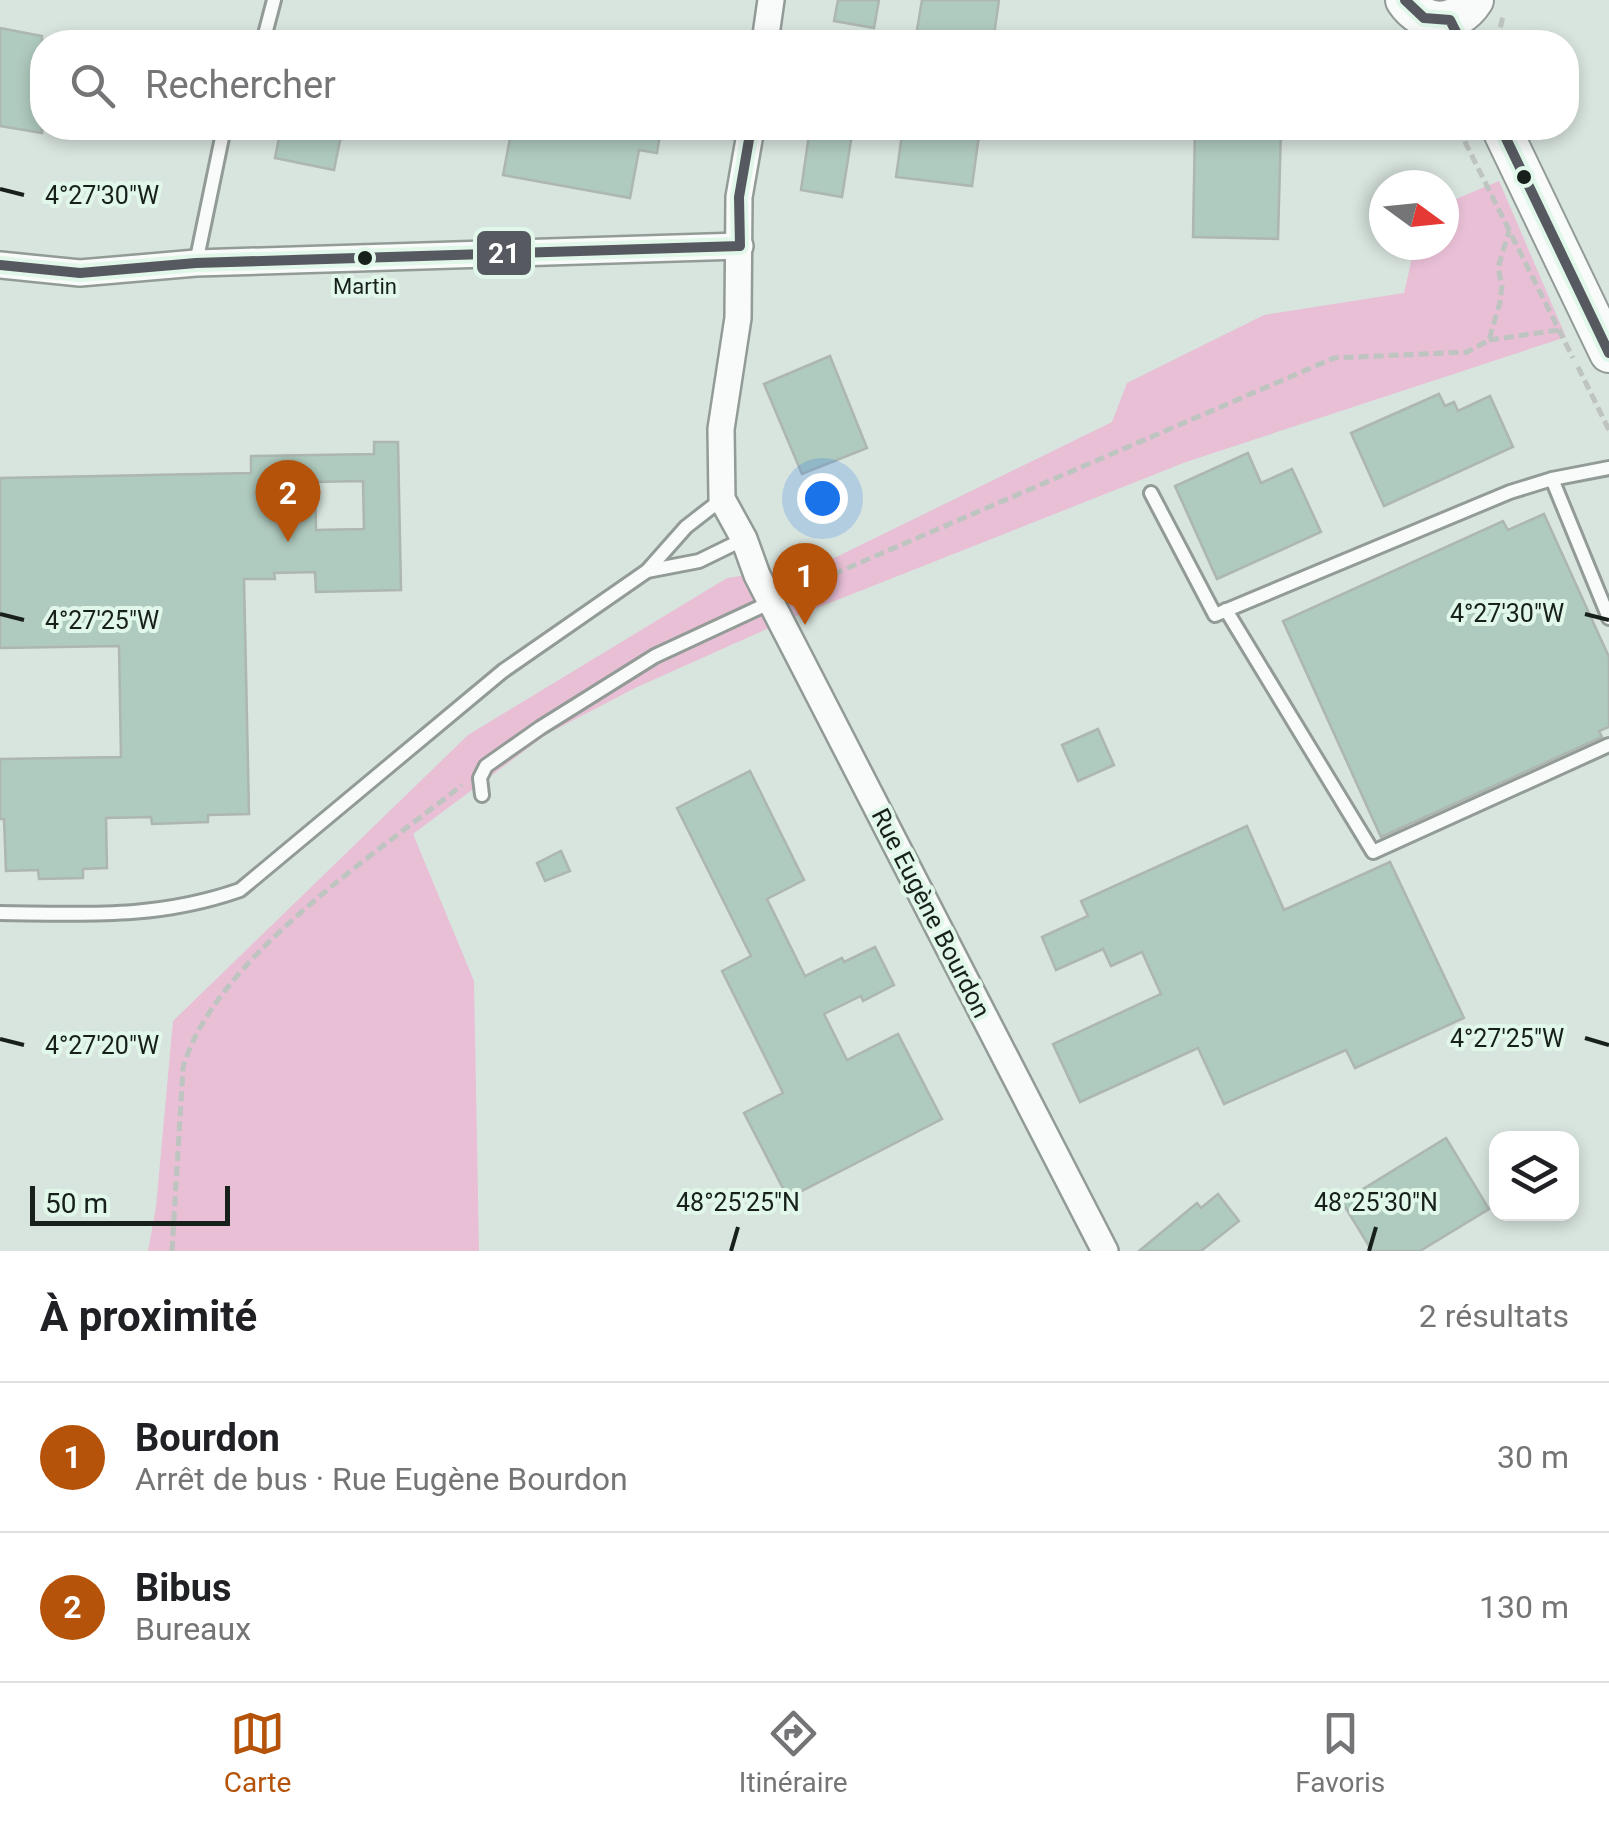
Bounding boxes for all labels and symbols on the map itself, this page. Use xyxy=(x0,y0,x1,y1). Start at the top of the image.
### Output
unlabelled marker xyxy=(1514,167,1534,187)
north arrow xyxy=(1369,170,1459,260)
text: 4°27'30"W xyxy=(45,181,159,210)
line badge: 21 xyxy=(475,229,533,277)
text: 21 xyxy=(488,237,520,270)
marker: Martin xyxy=(355,248,375,268)
place label: Martin xyxy=(333,274,397,299)
pin: 2 xyxy=(256,460,320,542)
your location xyxy=(797,473,848,524)
pin: 1 xyxy=(772,542,838,625)
text: 4°27'30"W xyxy=(1450,599,1564,628)
text: 4°27'25"W xyxy=(45,606,159,635)
street label: Rue Eugène Bourdon xyxy=(866,803,996,1023)
text: 4°27'25"W xyxy=(1450,1024,1564,1053)
text: 4°27'20"W xyxy=(45,1031,159,1060)
scale bar xyxy=(30,1181,230,1226)
text: 48°25'25"N xyxy=(676,1188,800,1217)
text: 48°25'30"N xyxy=(1314,1188,1438,1217)

